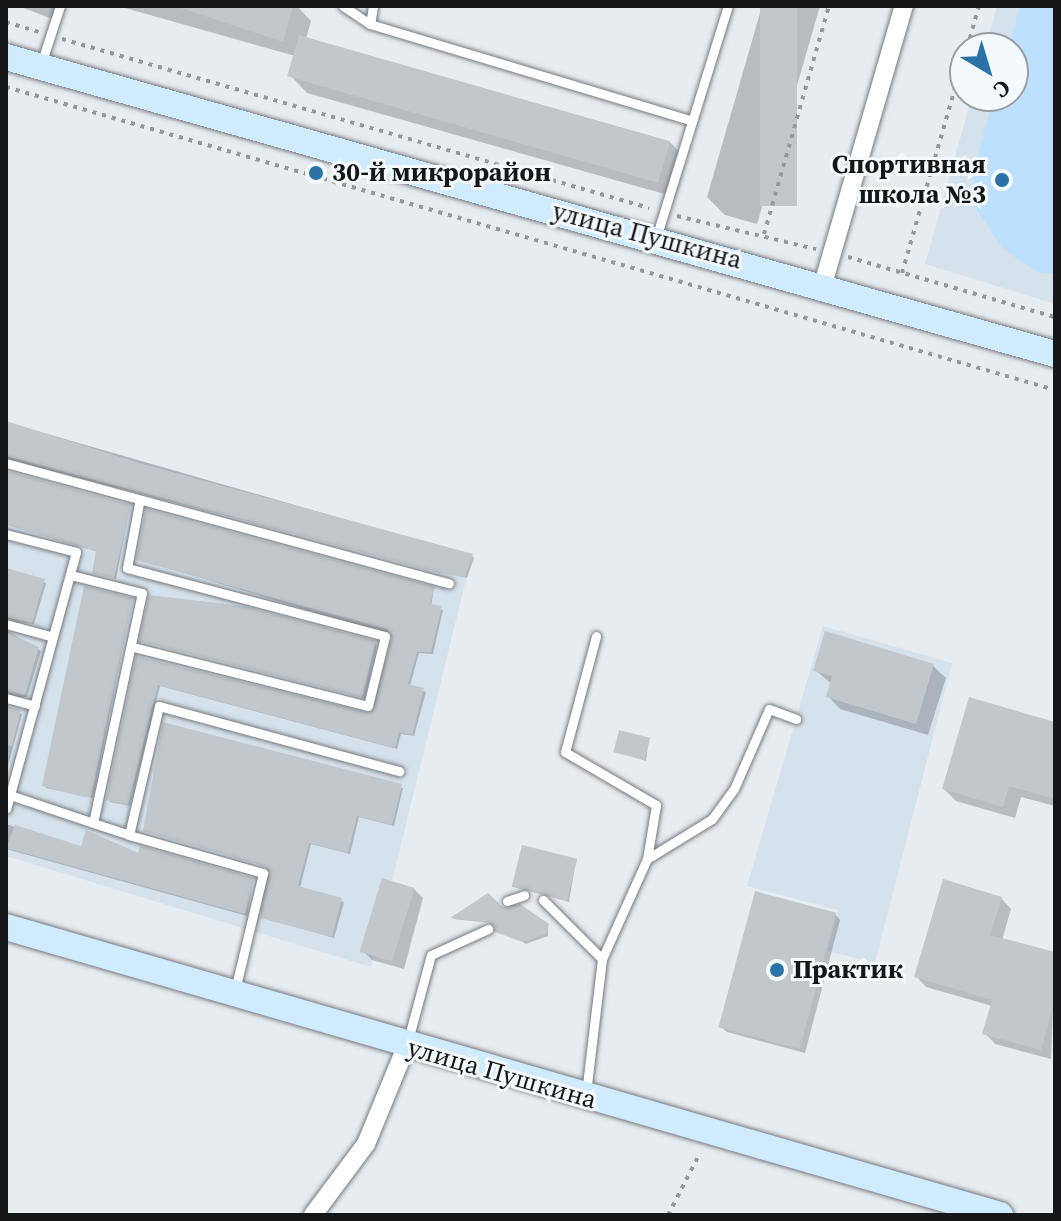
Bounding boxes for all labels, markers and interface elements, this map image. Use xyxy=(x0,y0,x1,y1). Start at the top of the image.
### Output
north arrow xyxy=(949,32,1029,112)
text: С xyxy=(988,73,1017,105)
place label: Спортивная школа №3 xyxy=(832,149,986,210)
place label: 30-й микрорайон xyxy=(332,157,551,189)
marker: 30-й микрорайон xyxy=(307,164,325,182)
marker: Спортивная школа №3 xyxy=(993,171,1011,189)
street label: улица Пушкина xyxy=(549,196,745,276)
place label: Практик xyxy=(793,954,903,986)
marker: Практик xyxy=(768,961,786,979)
street label: улица Пушкина xyxy=(404,1032,600,1116)

